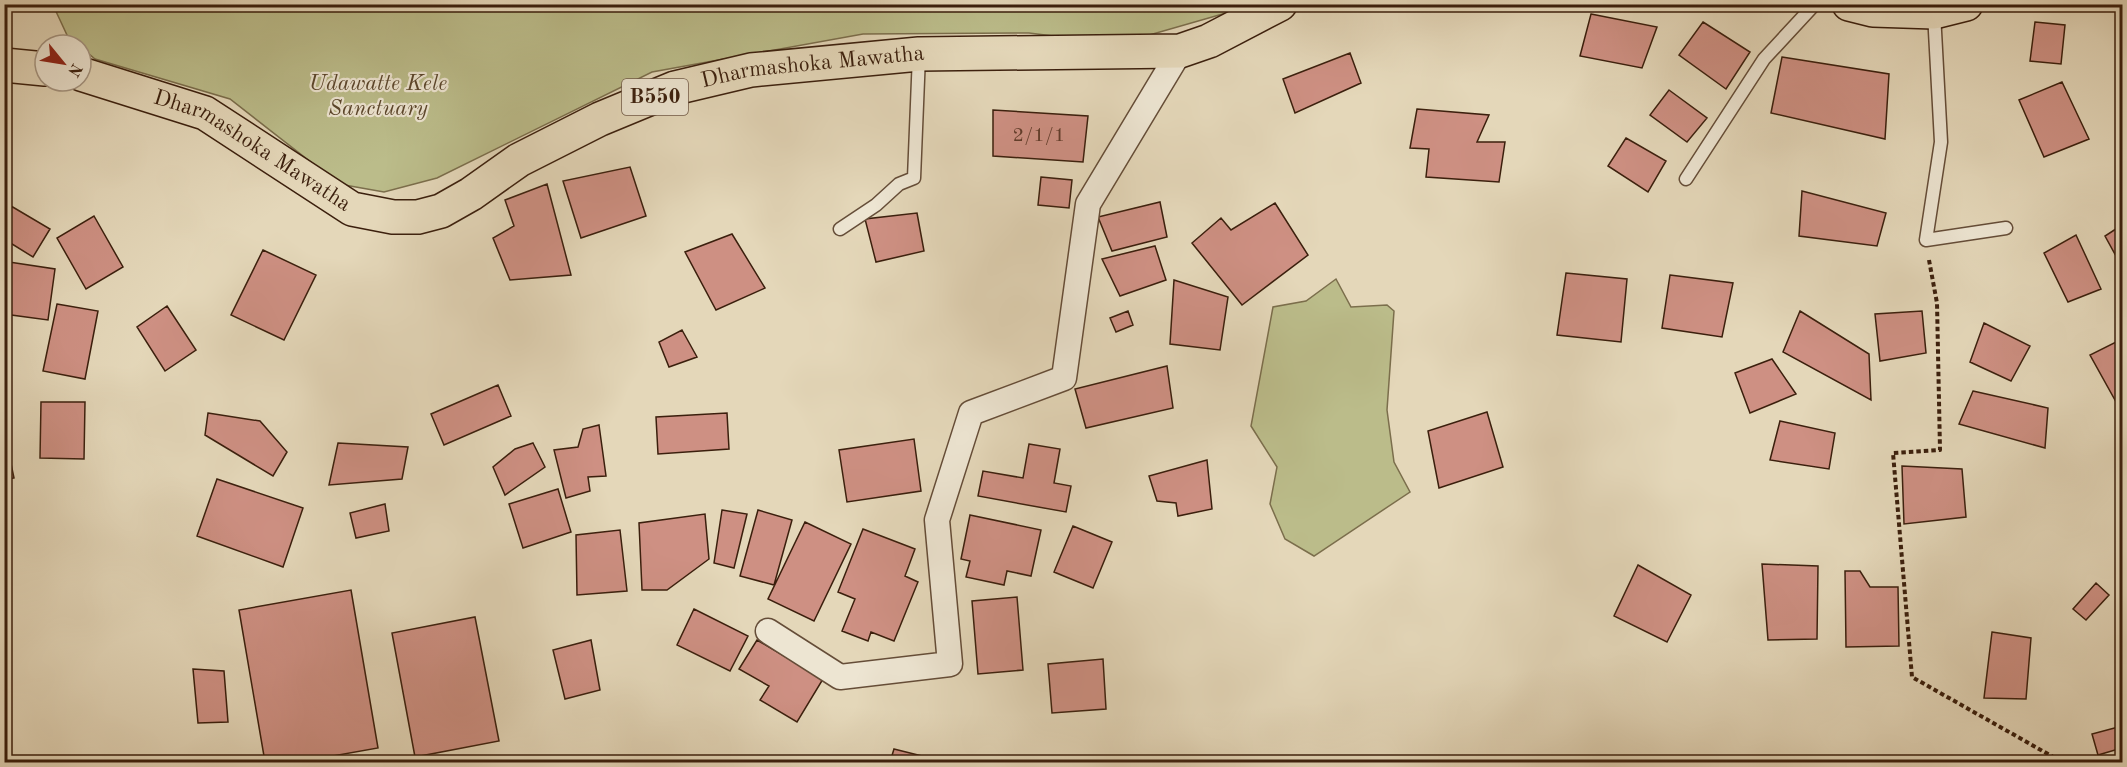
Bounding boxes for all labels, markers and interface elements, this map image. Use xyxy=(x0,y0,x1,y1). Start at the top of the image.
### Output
north arrow xyxy=(33,33,93,93)
street label: Dharmashoka Mawatha xyxy=(699,43,925,92)
text: N xyxy=(64,60,84,79)
park label: Udawatte Kele Sanctuary xyxy=(309,73,447,120)
road number: B550 xyxy=(622,79,688,115)
street label: Dharmashoka Mawatha xyxy=(151,86,355,216)
house number: 2/1/1 xyxy=(1013,126,1065,146)

